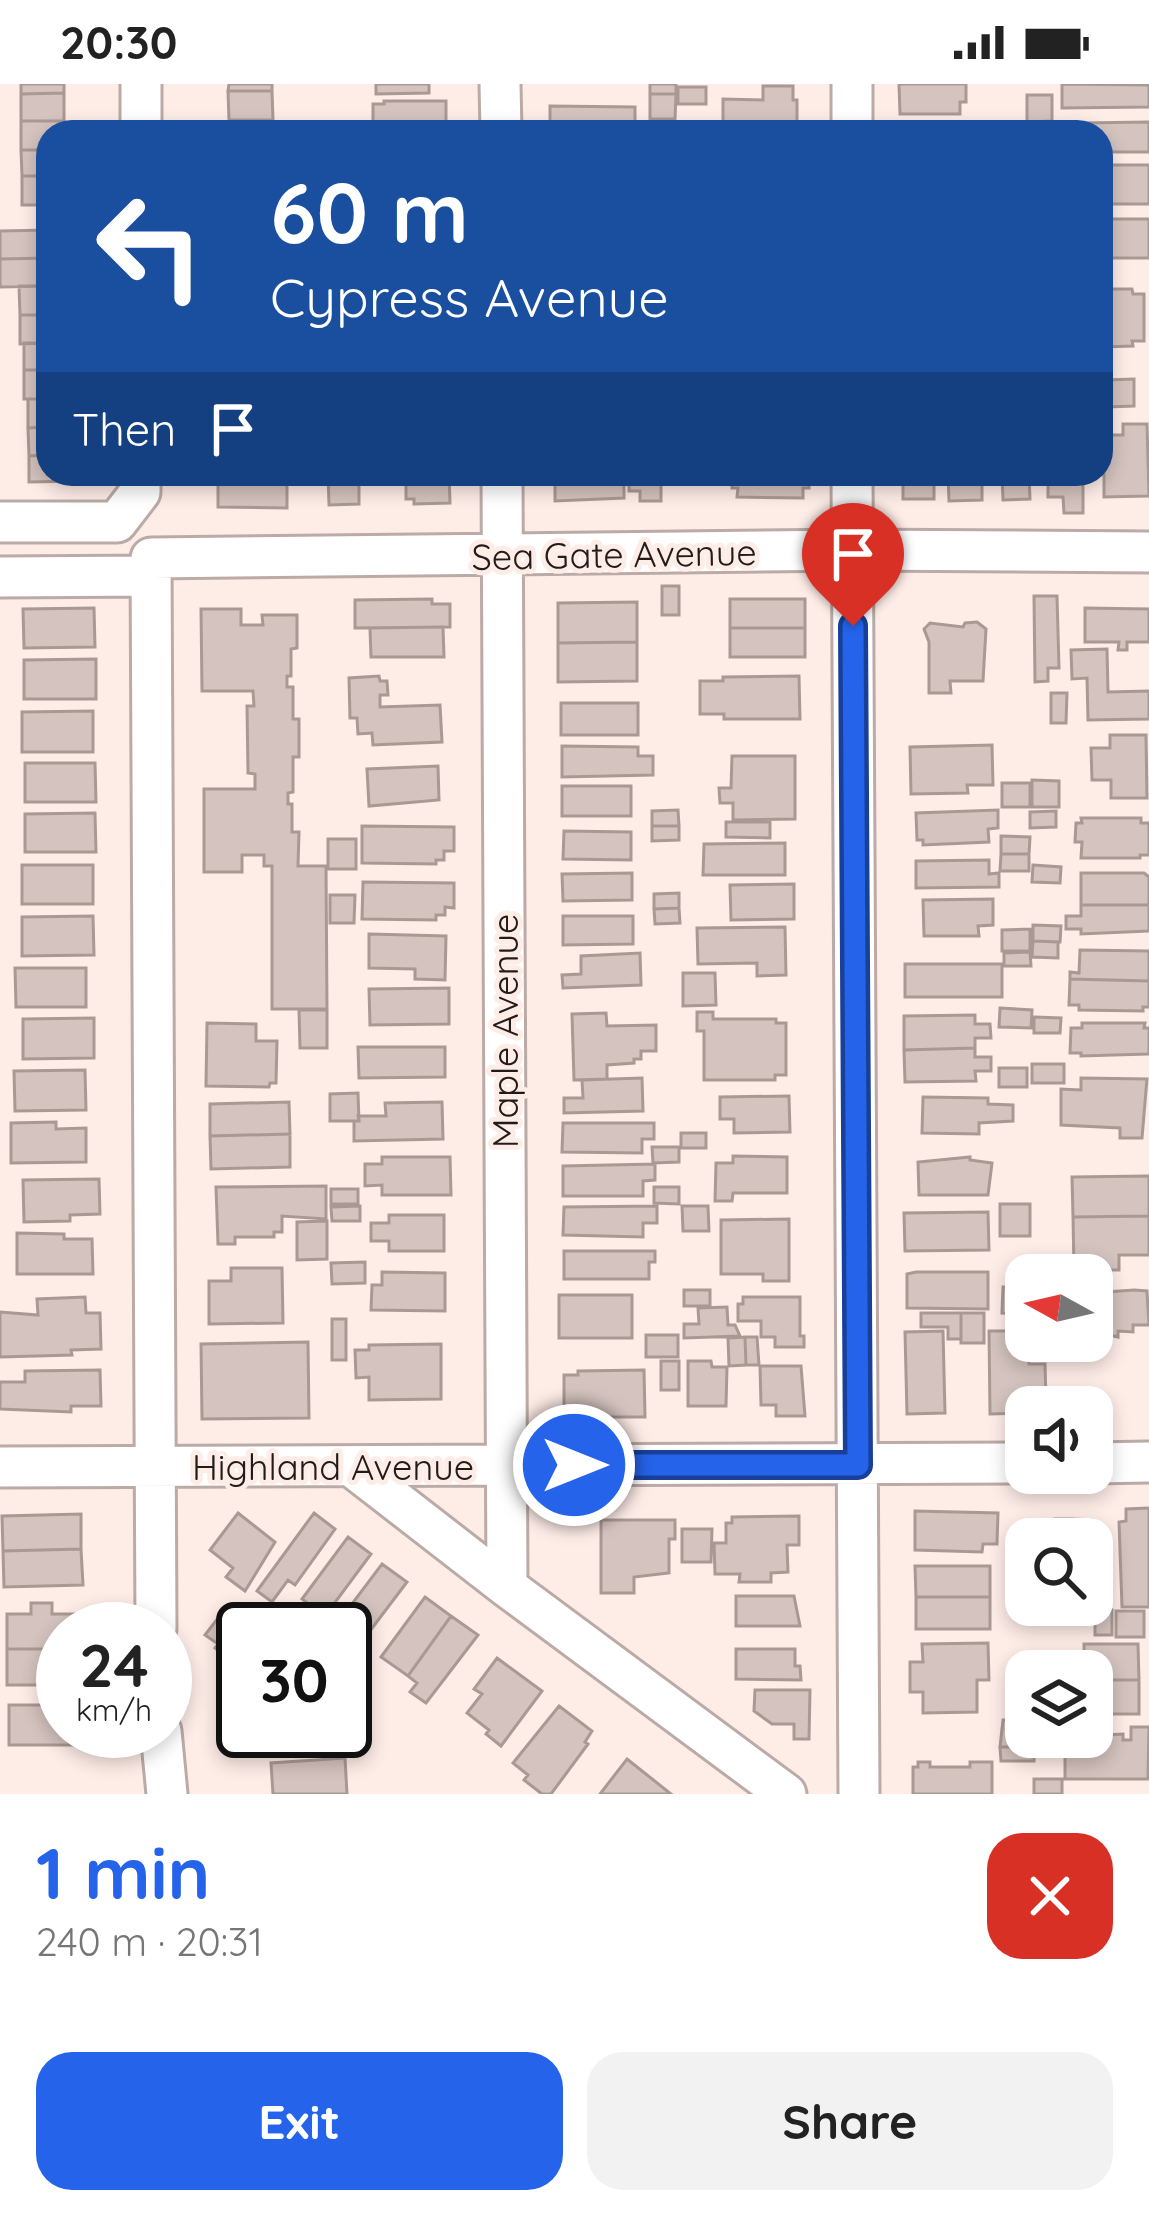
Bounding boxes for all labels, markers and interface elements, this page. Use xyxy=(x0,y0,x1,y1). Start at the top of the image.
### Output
text: 20:30 xyxy=(60,14,177,70)
text: 60 m xyxy=(270,159,469,264)
icon: left xyxy=(72,168,228,324)
text: Cypress Avenue xyxy=(270,263,669,331)
icon: arrive xyxy=(200,396,266,462)
text: Then xyxy=(72,401,176,457)
pin xyxy=(802,503,904,626)
icon: arrive xyxy=(820,521,886,587)
street label: Sea Gate Avenue xyxy=(471,529,757,579)
street label: Maple Avenue xyxy=(482,914,527,1148)
north arrow xyxy=(1005,1254,1113,1362)
map controls xyxy=(1005,1254,1113,1758)
button: sound xyxy=(1005,1386,1113,1494)
position arrow xyxy=(511,1402,637,1528)
street label: Highland Avenue xyxy=(192,1444,474,1489)
button: search xyxy=(1005,1518,1113,1626)
speed limit sign: 30 xyxy=(216,1602,372,1758)
text: 24 xyxy=(79,1627,149,1702)
button: layers xyxy=(1005,1650,1113,1758)
text: km/h xyxy=(76,1691,152,1729)
text: 1 min xyxy=(36,1827,210,1917)
button: close xyxy=(987,1833,1113,1959)
text: 240 m · 20:31 xyxy=(36,1917,263,1966)
button: Exit xyxy=(36,2052,563,2190)
button: Share xyxy=(587,2052,1113,2190)

